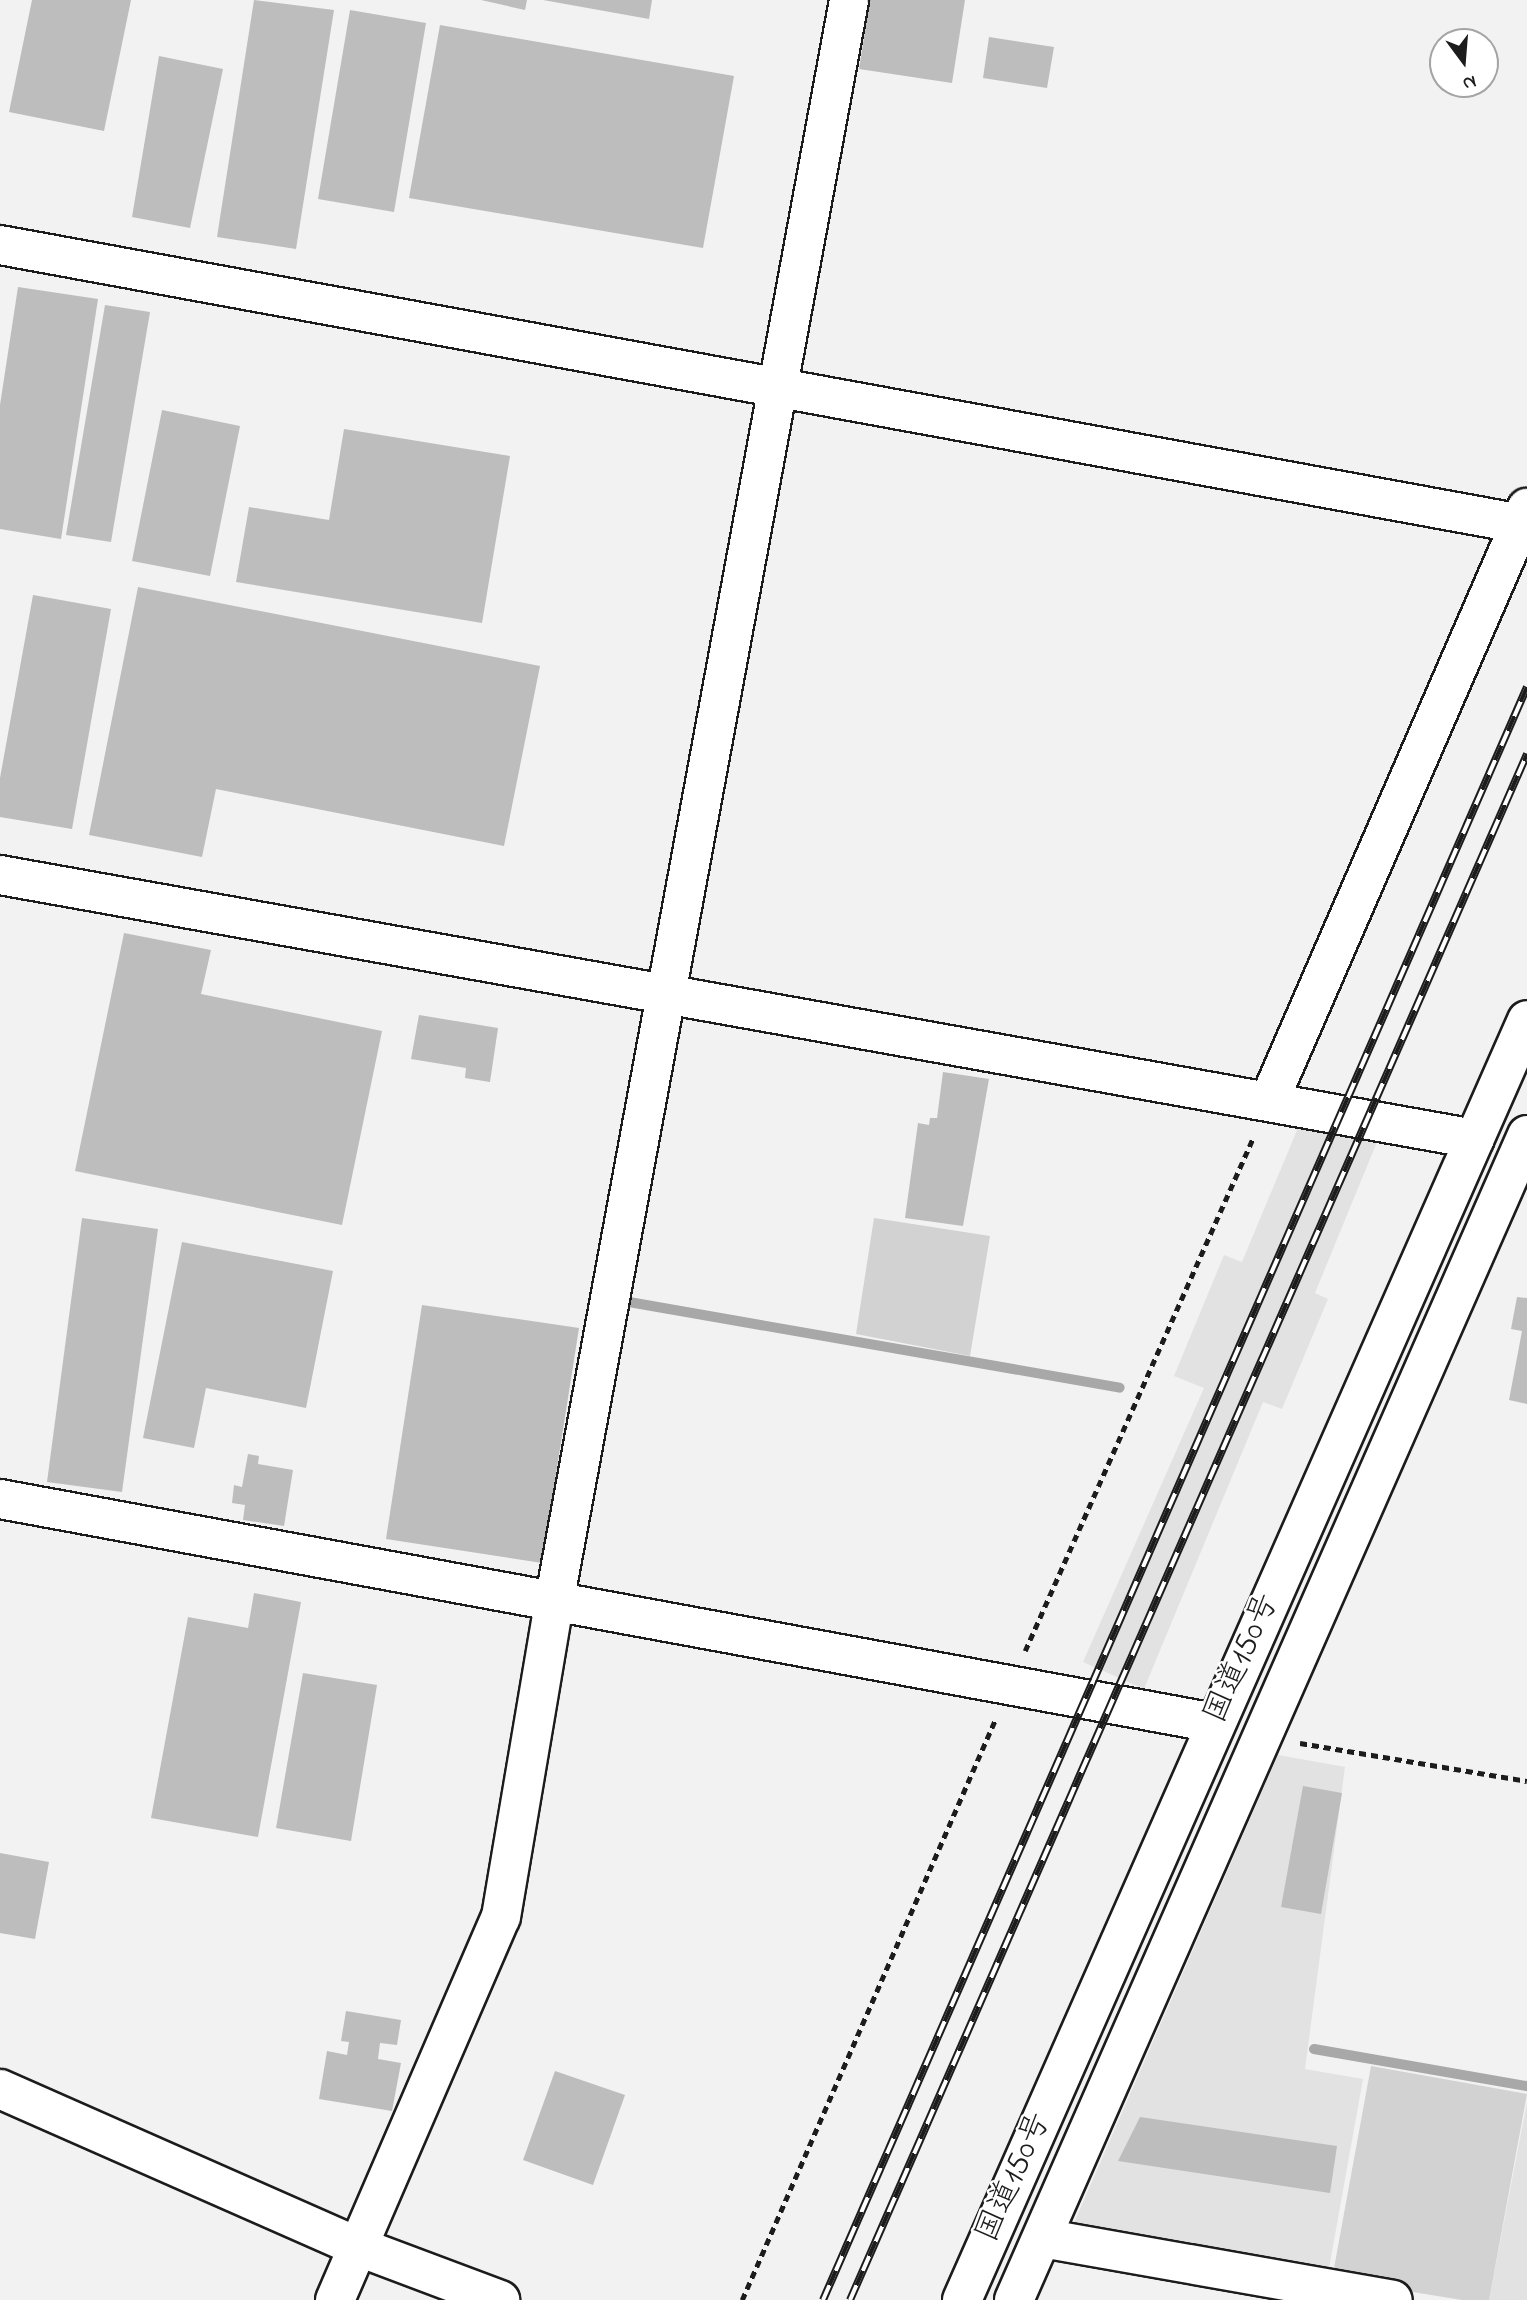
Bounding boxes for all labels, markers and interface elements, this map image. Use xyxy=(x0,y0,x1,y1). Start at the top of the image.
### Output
north arrow xyxy=(1429,28,1499,98)
text: N xyxy=(1459,67,1479,96)
street label: 国道150号 xyxy=(1197,1588,1289,1730)
street label: 国道150号 xyxy=(969,2107,1061,2249)

